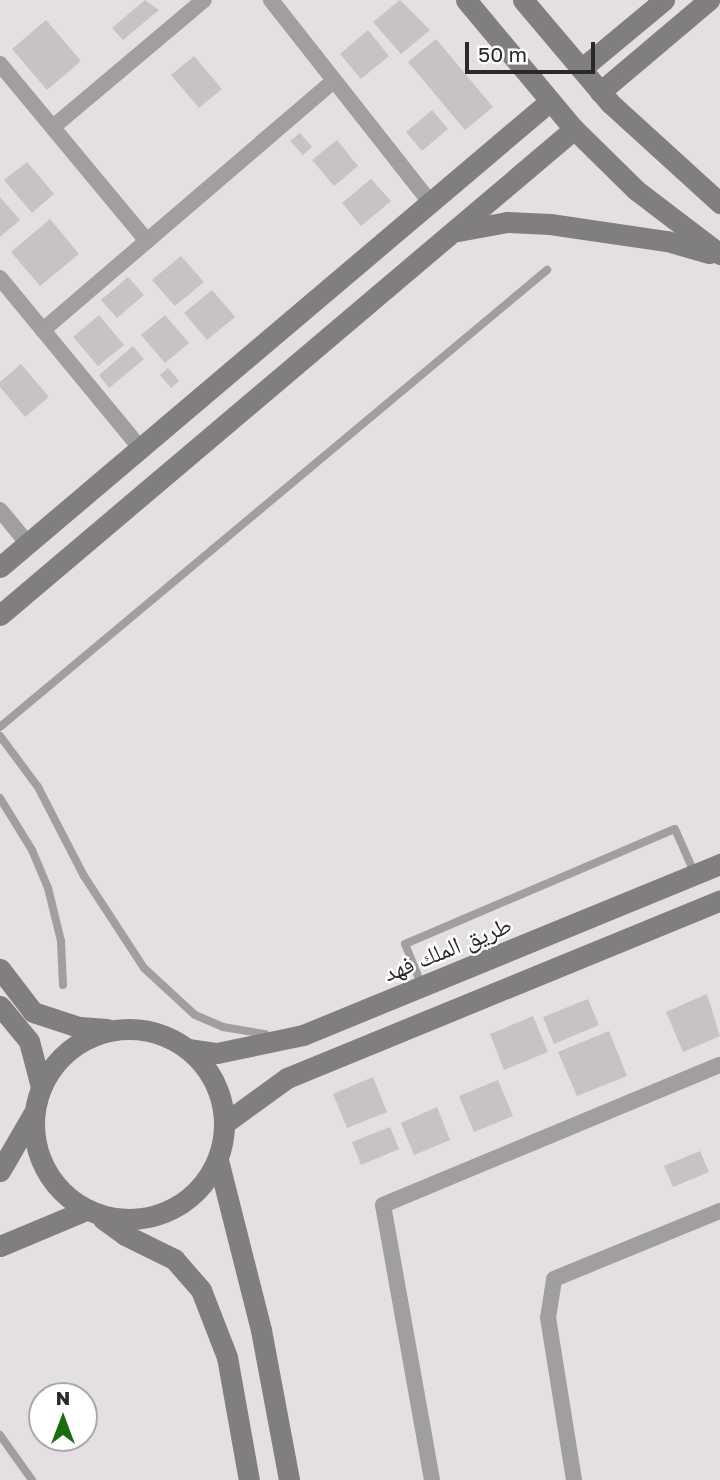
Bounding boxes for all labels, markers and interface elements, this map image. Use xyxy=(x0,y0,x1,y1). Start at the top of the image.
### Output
scale bar xyxy=(468,28,598,72)
text: 50 m xyxy=(478,41,527,67)
street label: طريق الملك فهد xyxy=(379,909,515,987)
north arrow xyxy=(28,1382,98,1452)
text: N xyxy=(56,1386,70,1409)

